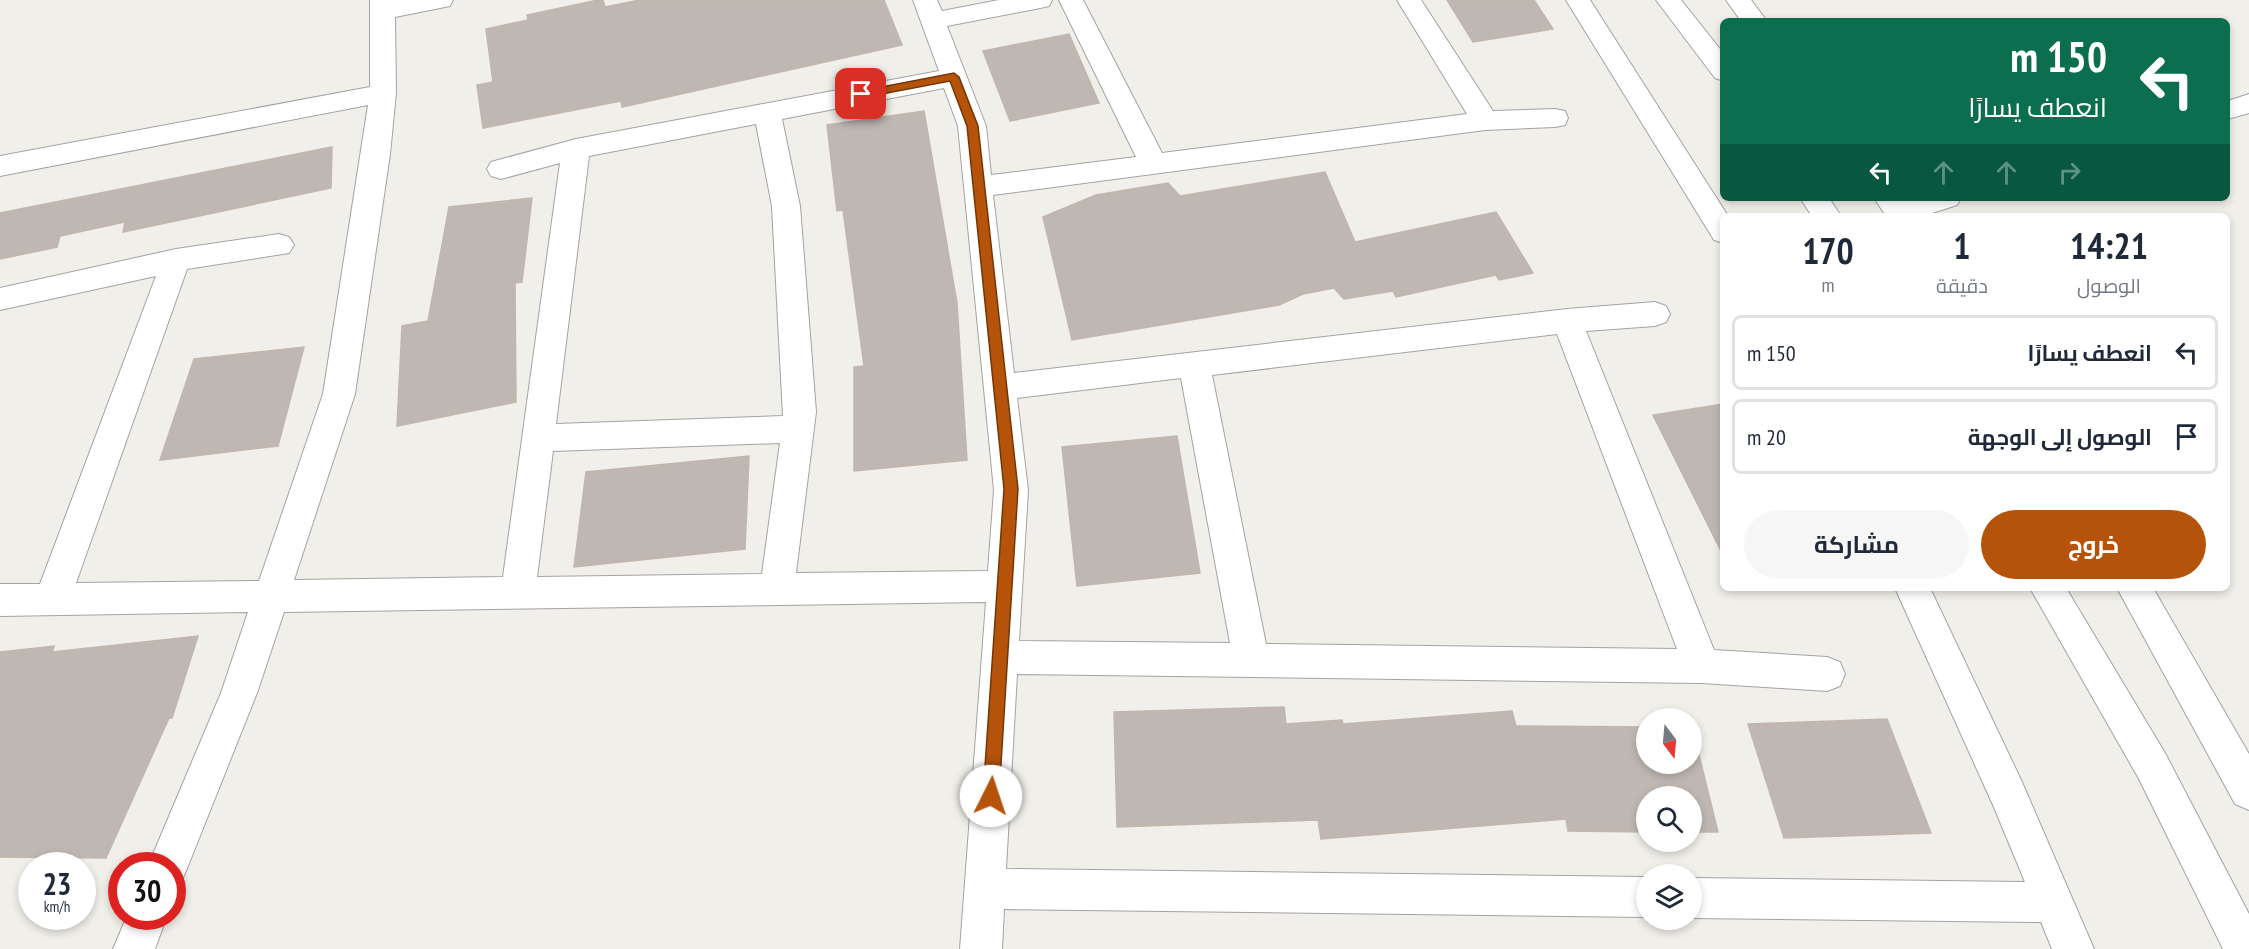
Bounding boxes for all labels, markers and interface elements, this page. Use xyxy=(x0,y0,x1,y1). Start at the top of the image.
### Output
text: 150 m xyxy=(2010,29,2107,84)
icon: left xyxy=(2128,42,2206,120)
pin xyxy=(835,68,886,119)
icon: arrive xyxy=(844,77,877,110)
text: انعطف يسارًا xyxy=(1968,90,2107,124)
icon: left xyxy=(1864,156,1897,189)
icon: ahead xyxy=(1927,156,1960,189)
icon: ahead xyxy=(1990,156,2023,189)
icon: right xyxy=(2053,156,2086,189)
text: 1 xyxy=(1953,222,1971,269)
text: 14:21 xyxy=(2070,222,2148,269)
text: 170 xyxy=(1802,227,1854,274)
text: m xyxy=(1821,272,1834,298)
text: دقيقة xyxy=(1936,273,1988,299)
text: الوصول xyxy=(2077,273,2141,299)
icon: left xyxy=(2170,336,2203,369)
text: 150 m xyxy=(1747,339,1796,367)
text: انعطف يسارًا xyxy=(2028,339,2152,367)
icon: arrive xyxy=(2170,420,2203,453)
text: 20 m xyxy=(1747,423,1786,451)
text: الوصول إلى الوجهة xyxy=(1968,423,2152,451)
button: مشاركة xyxy=(1744,510,1969,579)
button: خروج xyxy=(1981,510,2206,579)
north arrow xyxy=(1636,708,1702,774)
map controls xyxy=(1636,708,1702,930)
position arrow xyxy=(959,764,1023,828)
button: search xyxy=(1636,786,1702,852)
speed limit sign: 30 xyxy=(108,852,186,930)
text: 23 xyxy=(43,864,71,903)
button: layers xyxy=(1636,864,1702,930)
text: km/h xyxy=(44,897,70,916)

